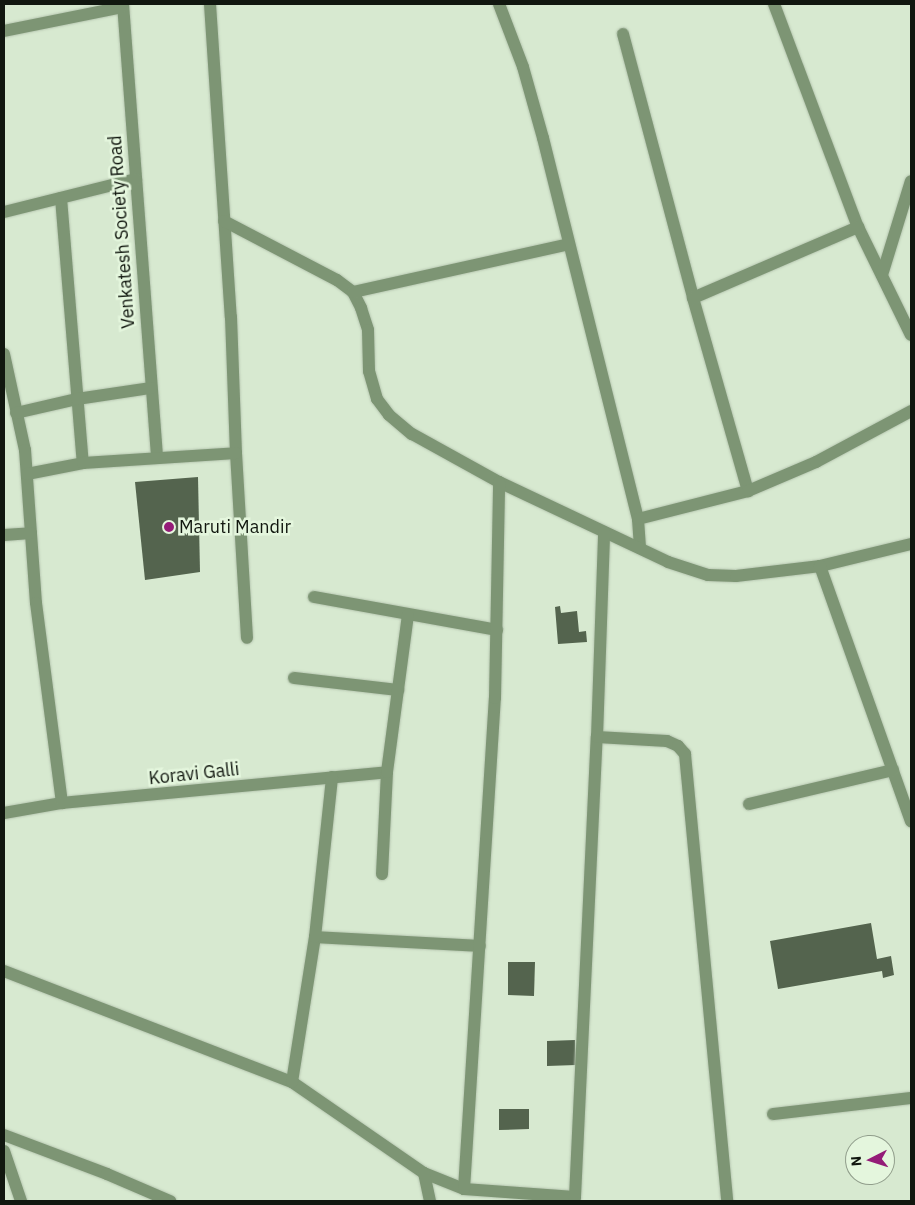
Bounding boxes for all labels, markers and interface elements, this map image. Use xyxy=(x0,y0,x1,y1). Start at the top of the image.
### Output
street label: Venkatesh Society Road xyxy=(104,135,140,329)
place label: Maruti Mandir xyxy=(179,516,291,538)
marker: Maruti Mandir xyxy=(163,521,175,533)
street label: Koravi Galli xyxy=(148,759,240,789)
north arrow xyxy=(845,1135,895,1185)
text: N xyxy=(847,1155,865,1167)

